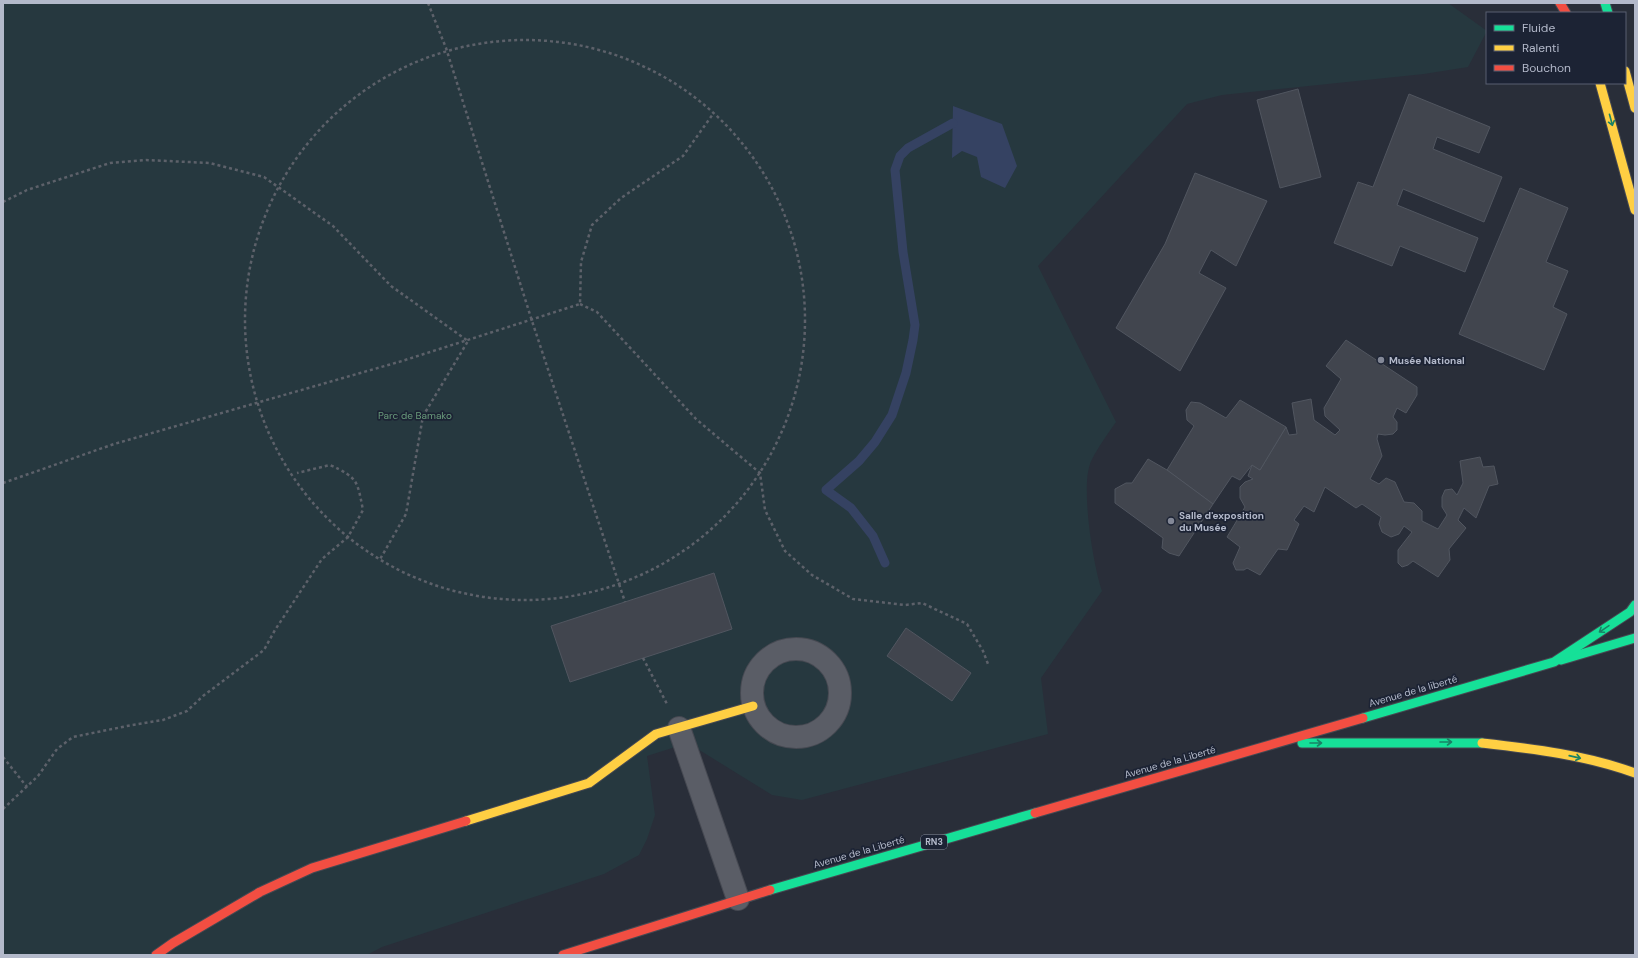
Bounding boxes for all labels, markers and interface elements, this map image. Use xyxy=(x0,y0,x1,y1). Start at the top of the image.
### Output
legend xyxy=(1486,12,1626,84)
text: Fluide xyxy=(1522,20,1555,36)
text: Ralenti xyxy=(1522,40,1560,56)
text: Bouchon xyxy=(1522,60,1571,76)
one-way arrow xyxy=(1608,114,1615,127)
place label: Musée National xyxy=(1389,354,1465,367)
marker: Musée National xyxy=(1376,355,1386,365)
park label: Parc de Bamako xyxy=(378,409,452,422)
place label: Salle d'exposition du Musée xyxy=(1179,509,1264,534)
marker: Salle d'exposition du Musée xyxy=(1166,516,1176,526)
one-way arrow xyxy=(1599,625,1610,633)
street label: Avenue de la liberté xyxy=(1367,672,1459,710)
one-way arrow xyxy=(1439,738,1452,746)
one-way arrow xyxy=(1309,739,1322,746)
street label: Avenue de la Liberté xyxy=(1123,743,1217,781)
one-way arrow xyxy=(1568,754,1581,761)
street label: Avenue de la Liberté xyxy=(812,833,906,871)
road number: RN3 xyxy=(921,835,947,849)

